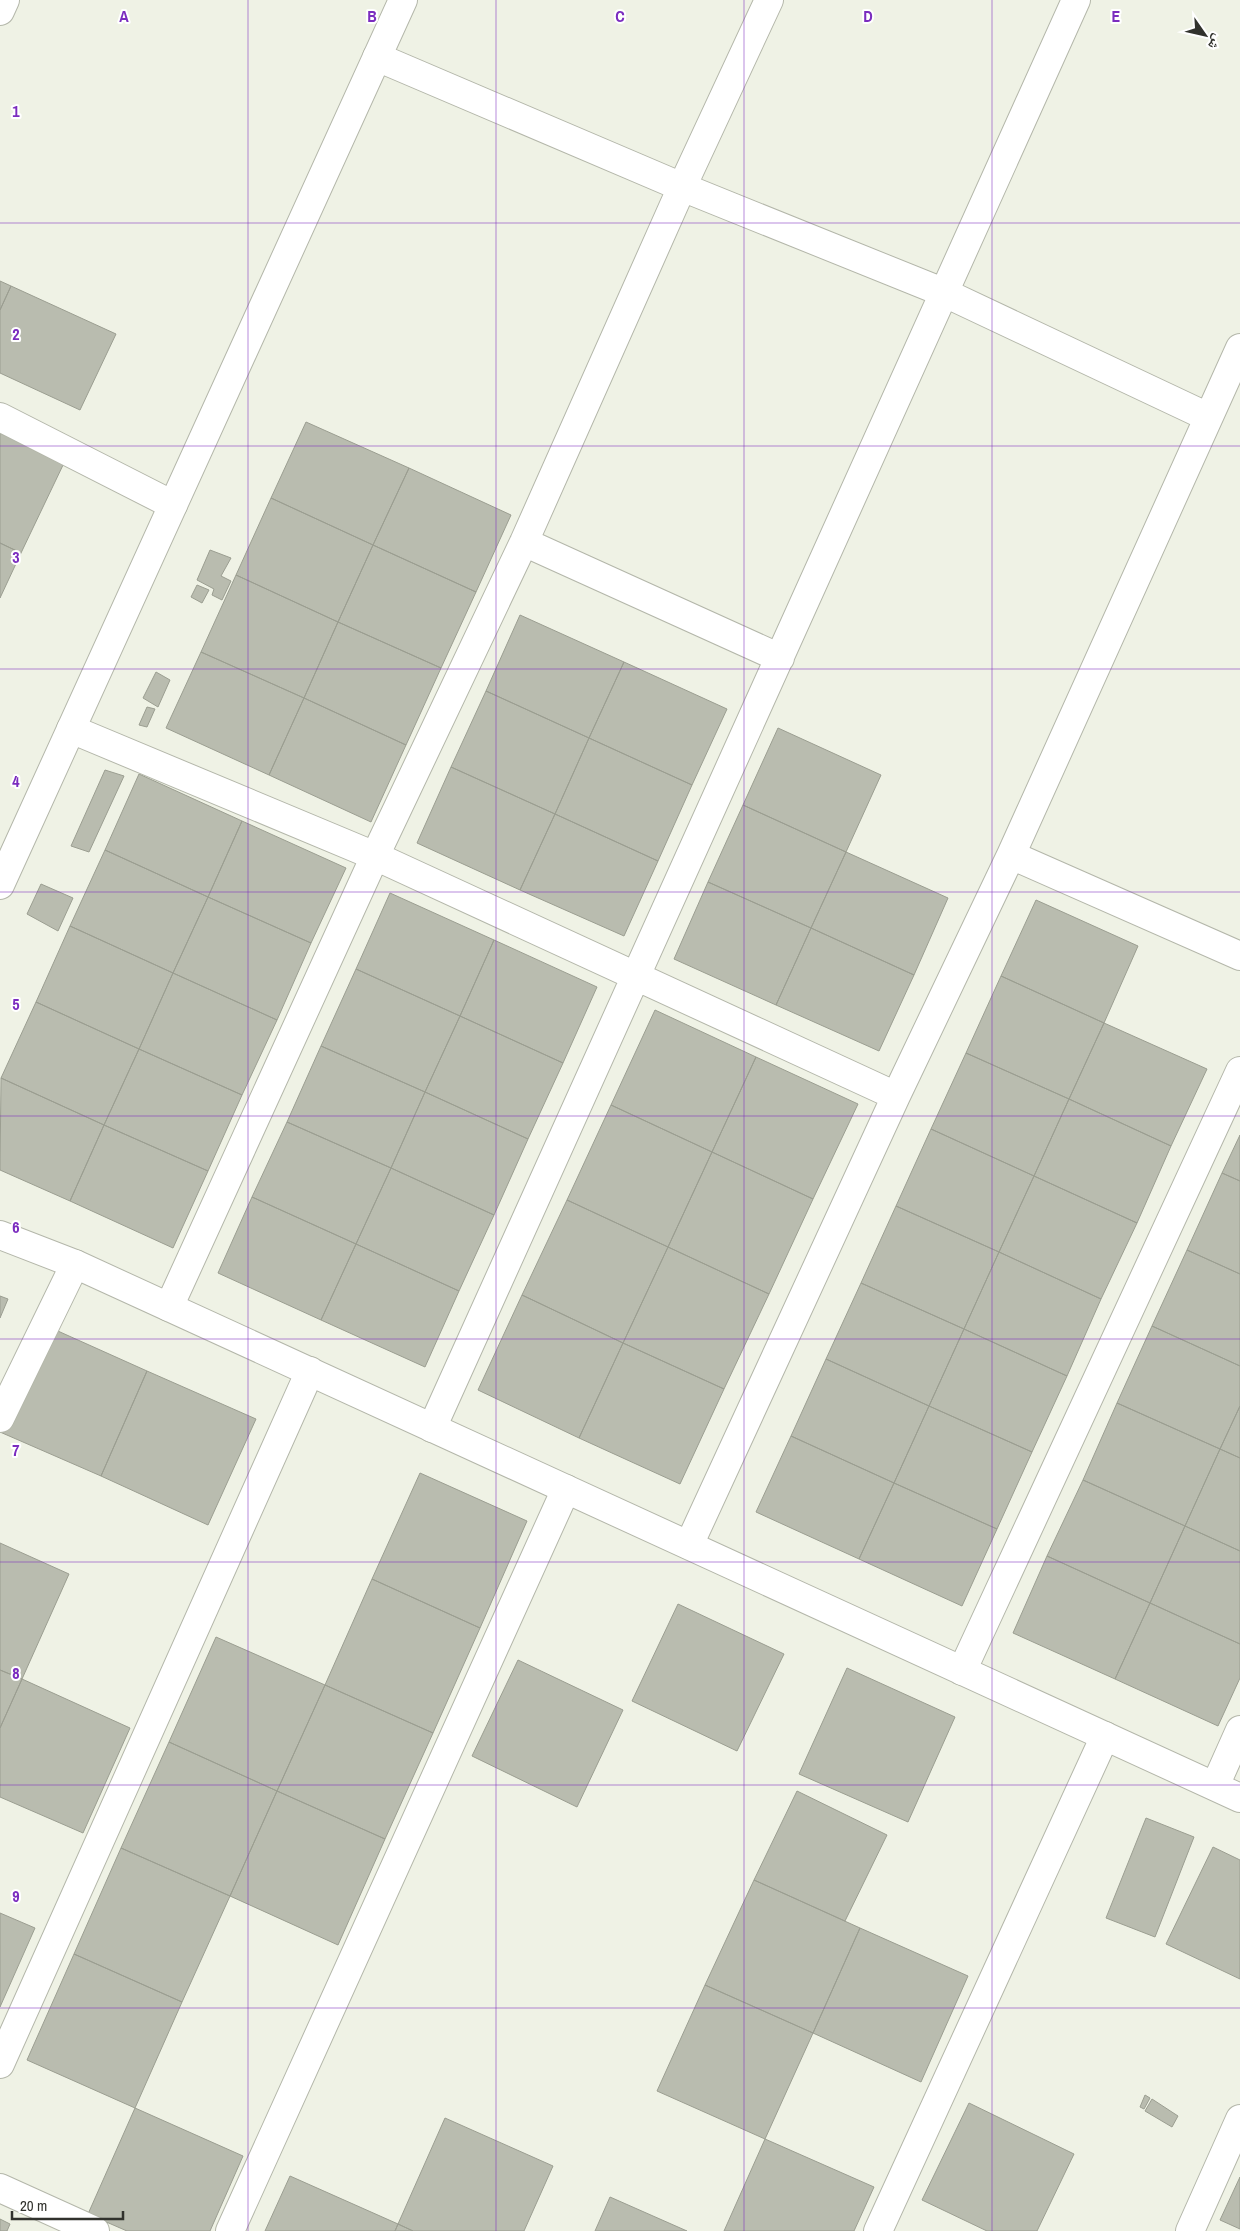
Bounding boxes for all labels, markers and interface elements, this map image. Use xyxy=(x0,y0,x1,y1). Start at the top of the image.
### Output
text: A xyxy=(119,5,129,27)
text: B xyxy=(367,5,377,27)
text: C xyxy=(615,5,625,27)
text: D xyxy=(863,5,873,27)
text: E xyxy=(1112,5,1121,27)
north arrow xyxy=(1180,10,1230,60)
text: ش xyxy=(1204,31,1227,54)
text: 1 xyxy=(12,100,20,122)
text: 2 xyxy=(12,323,20,345)
text: 3 xyxy=(12,546,20,568)
text: 4 xyxy=(12,770,20,792)
text: 5 xyxy=(12,993,20,1015)
text: 6 xyxy=(12,1216,20,1238)
text: 7 xyxy=(12,1439,20,1461)
text: 8 xyxy=(12,1662,20,1684)
text: 9 xyxy=(12,1885,20,1907)
scale bar xyxy=(12,2188,124,2220)
text: 20 m xyxy=(20,2195,47,2216)

